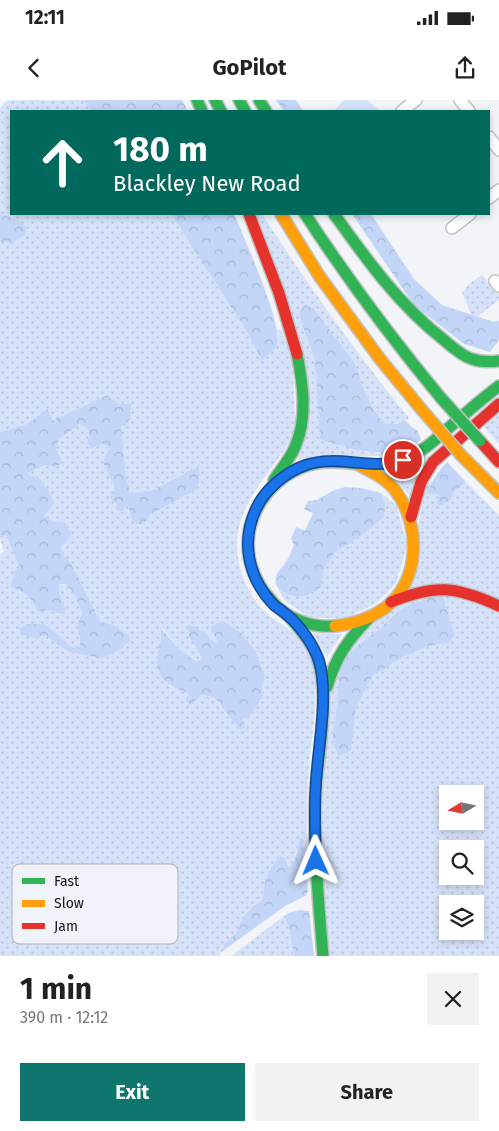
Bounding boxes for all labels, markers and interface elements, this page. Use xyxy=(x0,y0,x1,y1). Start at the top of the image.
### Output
text: 12:11 xyxy=(25,6,65,29)
icon: back xyxy=(20,54,48,82)
text: GoPilot xyxy=(212,54,287,81)
icon: share xyxy=(451,54,479,82)
text: 180 m xyxy=(113,128,208,170)
icon: ahead xyxy=(30,130,95,195)
text: Blackley New Road xyxy=(113,170,301,197)
pin xyxy=(382,439,424,481)
icon: arrive xyxy=(389,446,417,474)
north arrow xyxy=(439,785,484,830)
map controls xyxy=(439,785,484,940)
position arrow xyxy=(289,834,341,886)
button: search xyxy=(439,840,484,885)
legend xyxy=(12,864,178,944)
text: Fast xyxy=(54,873,80,890)
text: Slow xyxy=(54,895,84,912)
button: layers xyxy=(439,895,484,940)
text: Jam xyxy=(54,918,78,935)
text: 1 min xyxy=(20,971,92,1007)
button: close xyxy=(427,973,479,1025)
text: 390 m · 12:12 xyxy=(20,1008,108,1027)
button: Exit xyxy=(20,1063,245,1121)
button: Share xyxy=(255,1063,479,1121)

